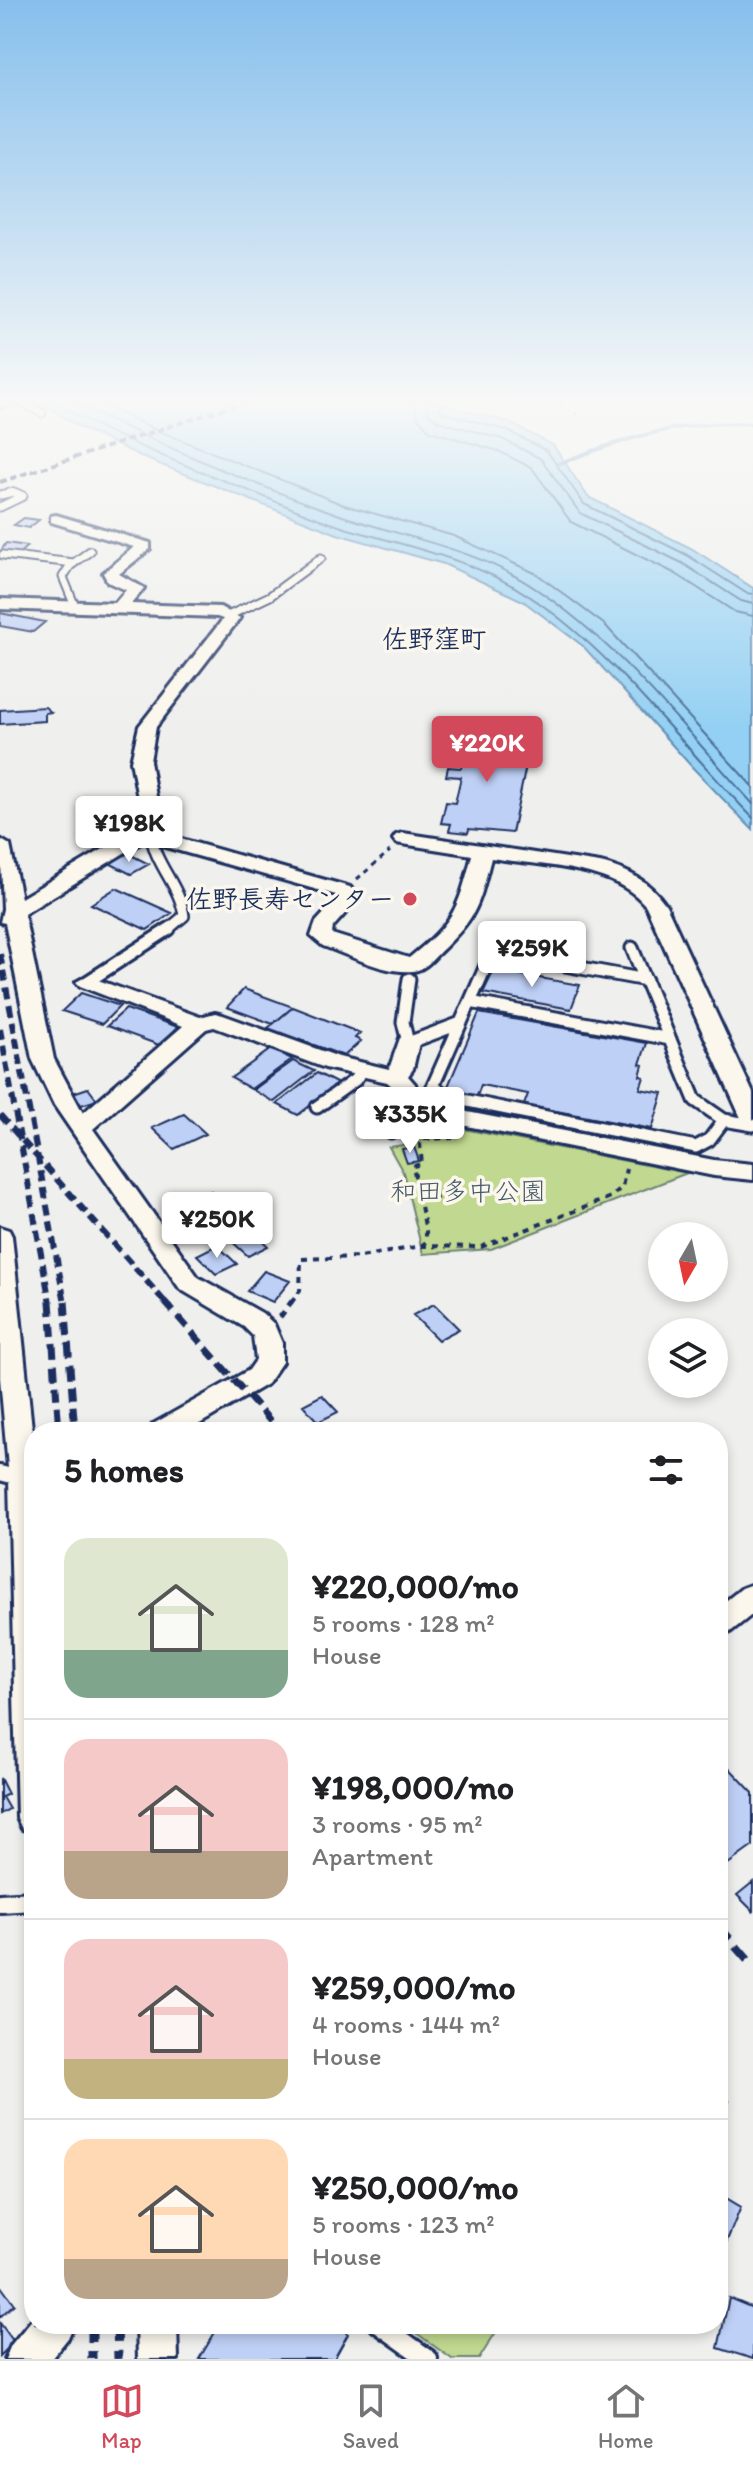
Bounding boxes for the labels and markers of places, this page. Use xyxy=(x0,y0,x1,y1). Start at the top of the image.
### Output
pin: ¥220K xyxy=(431,716,543,784)
pin: ¥198K xyxy=(73,796,185,864)
place label: 佐野長寿センター xyxy=(186,883,394,915)
marker: 佐野長寿センター xyxy=(401,890,419,908)
pin: ¥259K xyxy=(476,921,588,989)
pin: ¥335K xyxy=(354,1087,466,1155)
pin: ¥250K xyxy=(161,1192,273,1260)

